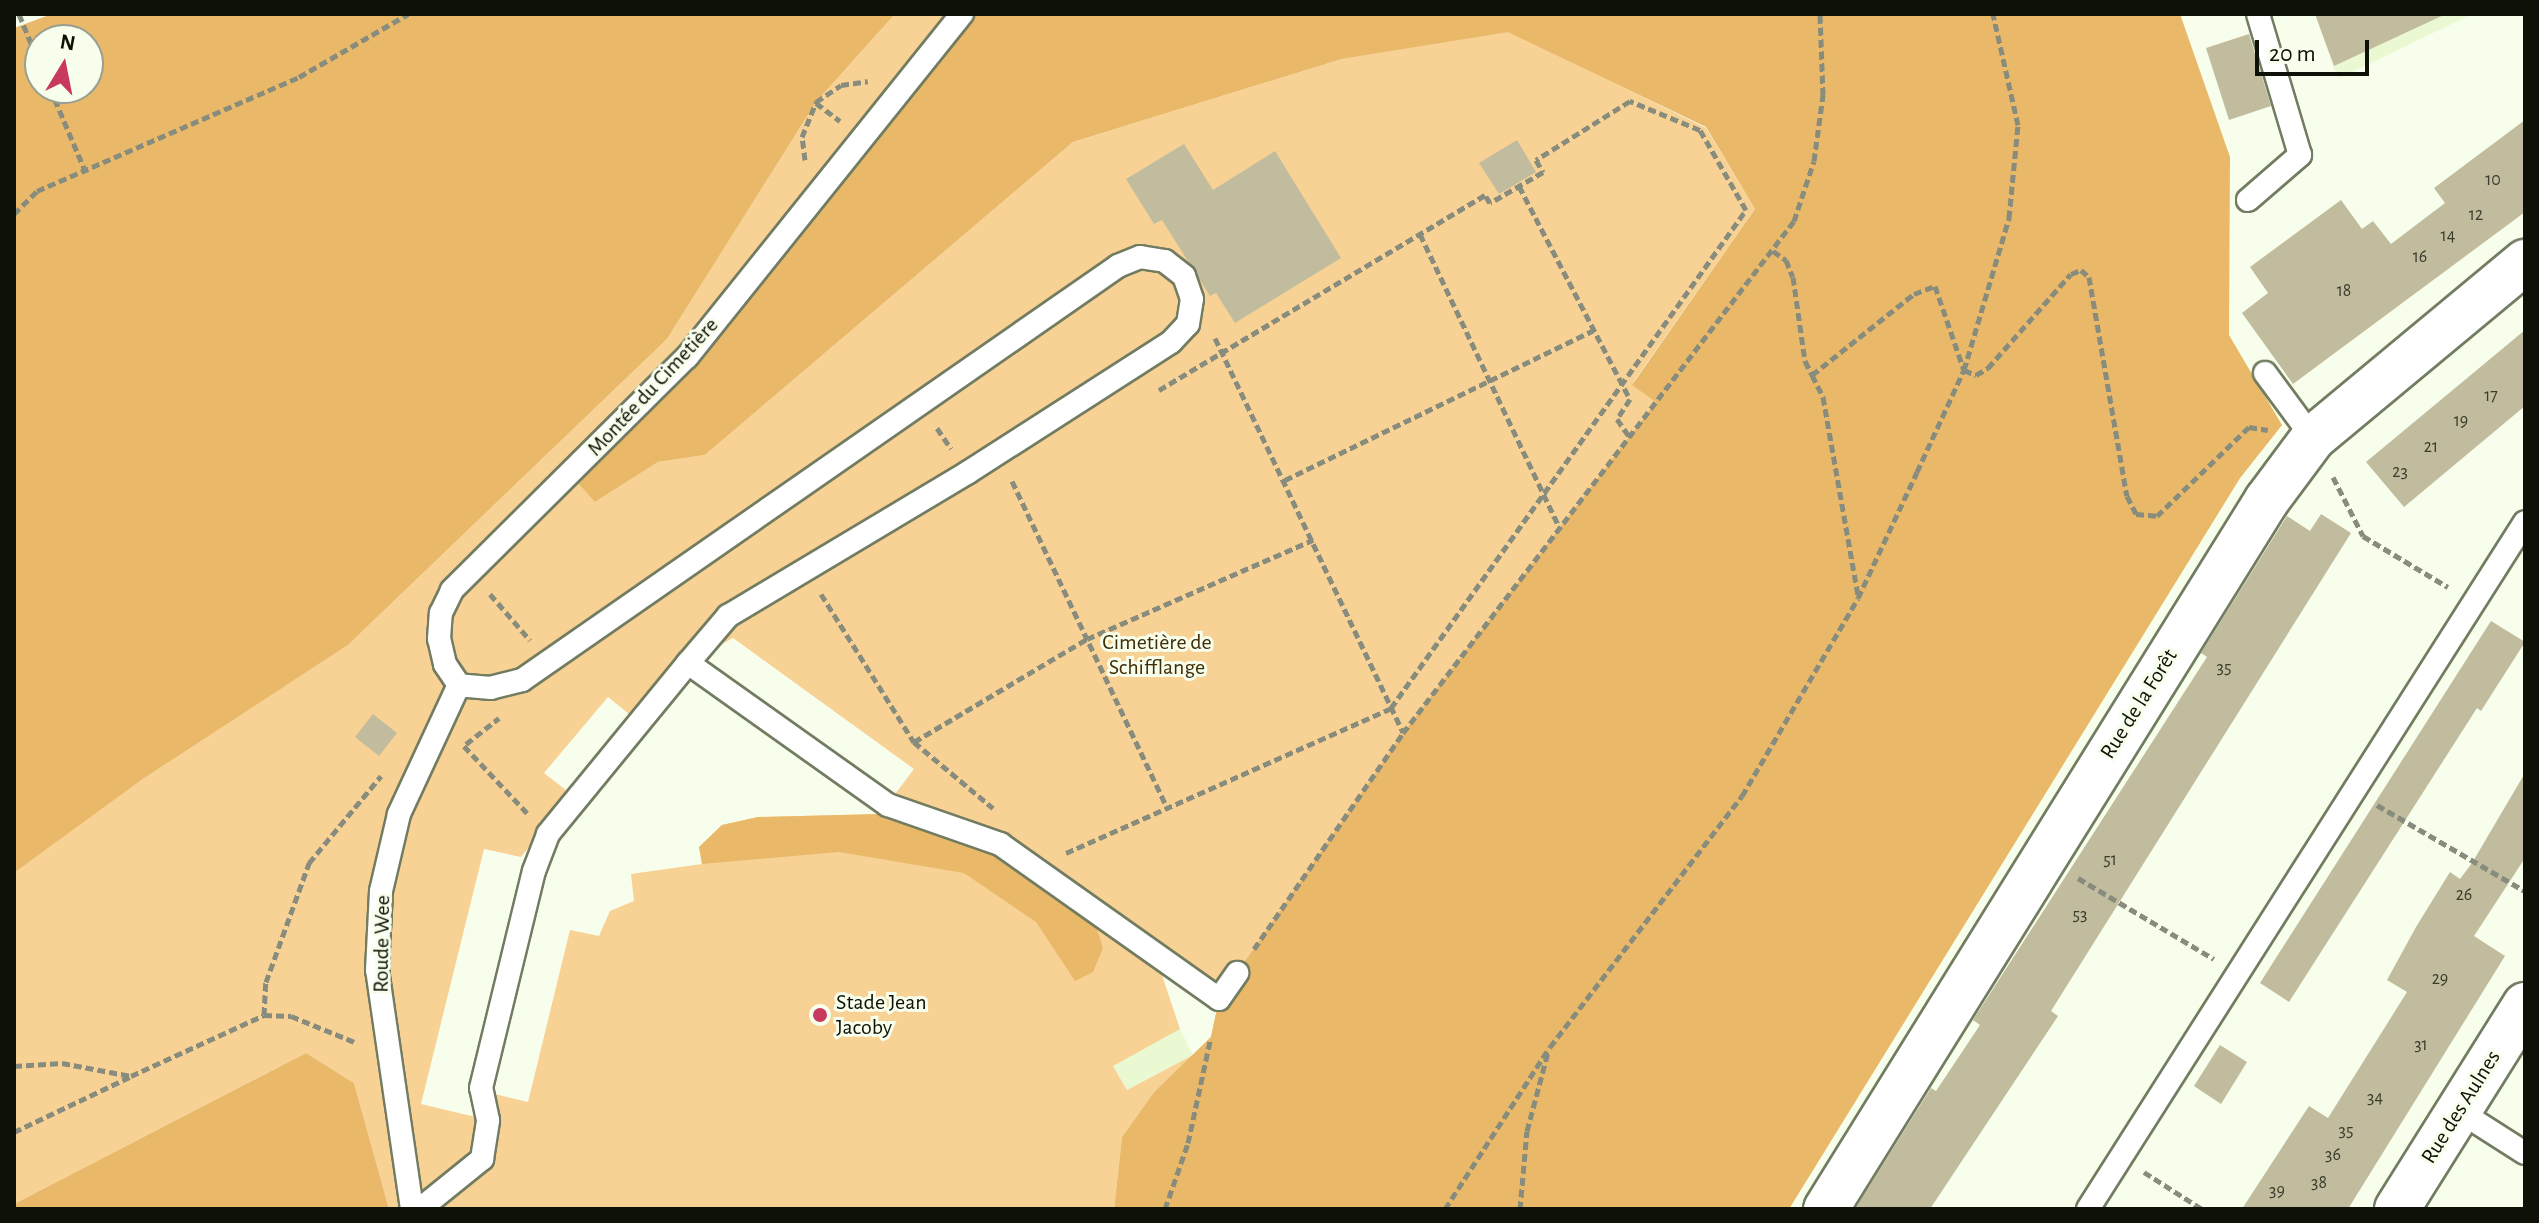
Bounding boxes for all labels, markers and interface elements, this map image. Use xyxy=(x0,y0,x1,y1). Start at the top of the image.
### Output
north arrow xyxy=(24,24,104,104)
scale bar xyxy=(2259,24,2373,74)
text: N xyxy=(58,30,77,54)
text: 20 m xyxy=(2269,42,2316,66)
house number: 10 xyxy=(2485,169,2501,191)
house number: 12 xyxy=(2469,204,2483,226)
house number: 14 xyxy=(2441,225,2455,247)
house number: 16 xyxy=(2413,246,2427,268)
house number: 18 xyxy=(2337,280,2351,302)
street label: Montée du Cimetière xyxy=(582,312,724,462)
house number: 17 xyxy=(2484,385,2498,407)
house number: 19 xyxy=(2454,410,2468,432)
house number: 21 xyxy=(2424,436,2438,458)
house number: 23 xyxy=(2392,461,2408,483)
park label: Cimetière de Schifflange xyxy=(1102,629,1212,680)
street label: Rue de la Forêt xyxy=(2095,644,2183,764)
house number: 35 xyxy=(2217,657,2231,679)
house number: 51 xyxy=(2103,849,2117,871)
house number: 26 xyxy=(2456,884,2472,906)
street label: Roude Wee xyxy=(368,895,396,993)
house number: 53 xyxy=(2073,904,2087,926)
house number: 29 xyxy=(2432,968,2448,990)
place label: Stade Jean Jacoby xyxy=(836,989,927,1040)
marker: Stade Jean Jacoby xyxy=(811,1006,829,1024)
house number: 31 xyxy=(2414,1034,2428,1056)
street label: Rue des Aulnes xyxy=(2416,1045,2506,1169)
house number: 34 xyxy=(2367,1087,2383,1109)
house number: 35 xyxy=(2339,1120,2353,1142)
house number: 36 xyxy=(2325,1144,2341,1166)
house number: 38 xyxy=(2311,1172,2327,1194)
house number: 39 xyxy=(2269,1180,2285,1202)

